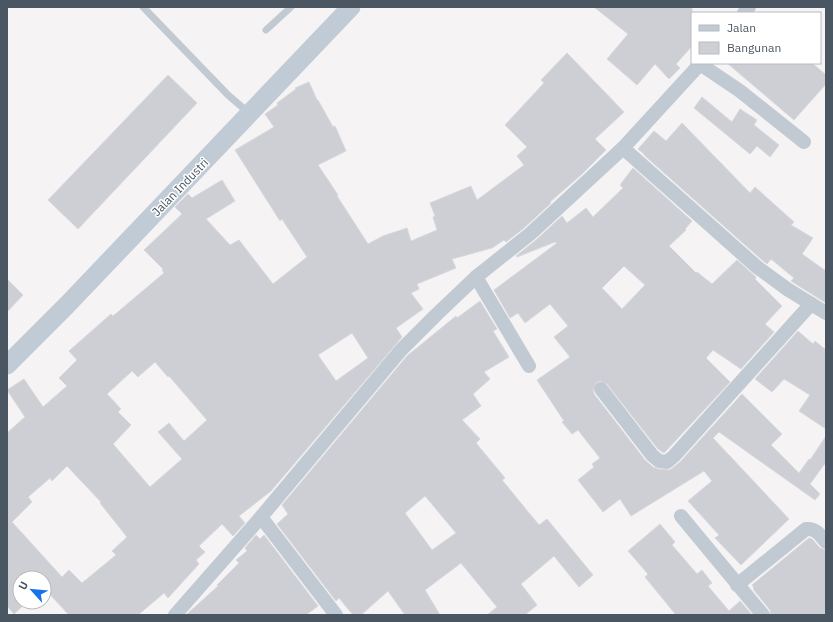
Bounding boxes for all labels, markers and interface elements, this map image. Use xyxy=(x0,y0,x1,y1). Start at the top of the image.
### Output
legend xyxy=(691,12,821,64)
text: Jalan xyxy=(727,20,756,35)
text: Bangunan xyxy=(727,40,781,55)
street label: Jalan Industri xyxy=(149,155,211,219)
north arrow xyxy=(12,570,52,610)
text: U xyxy=(15,579,31,592)

